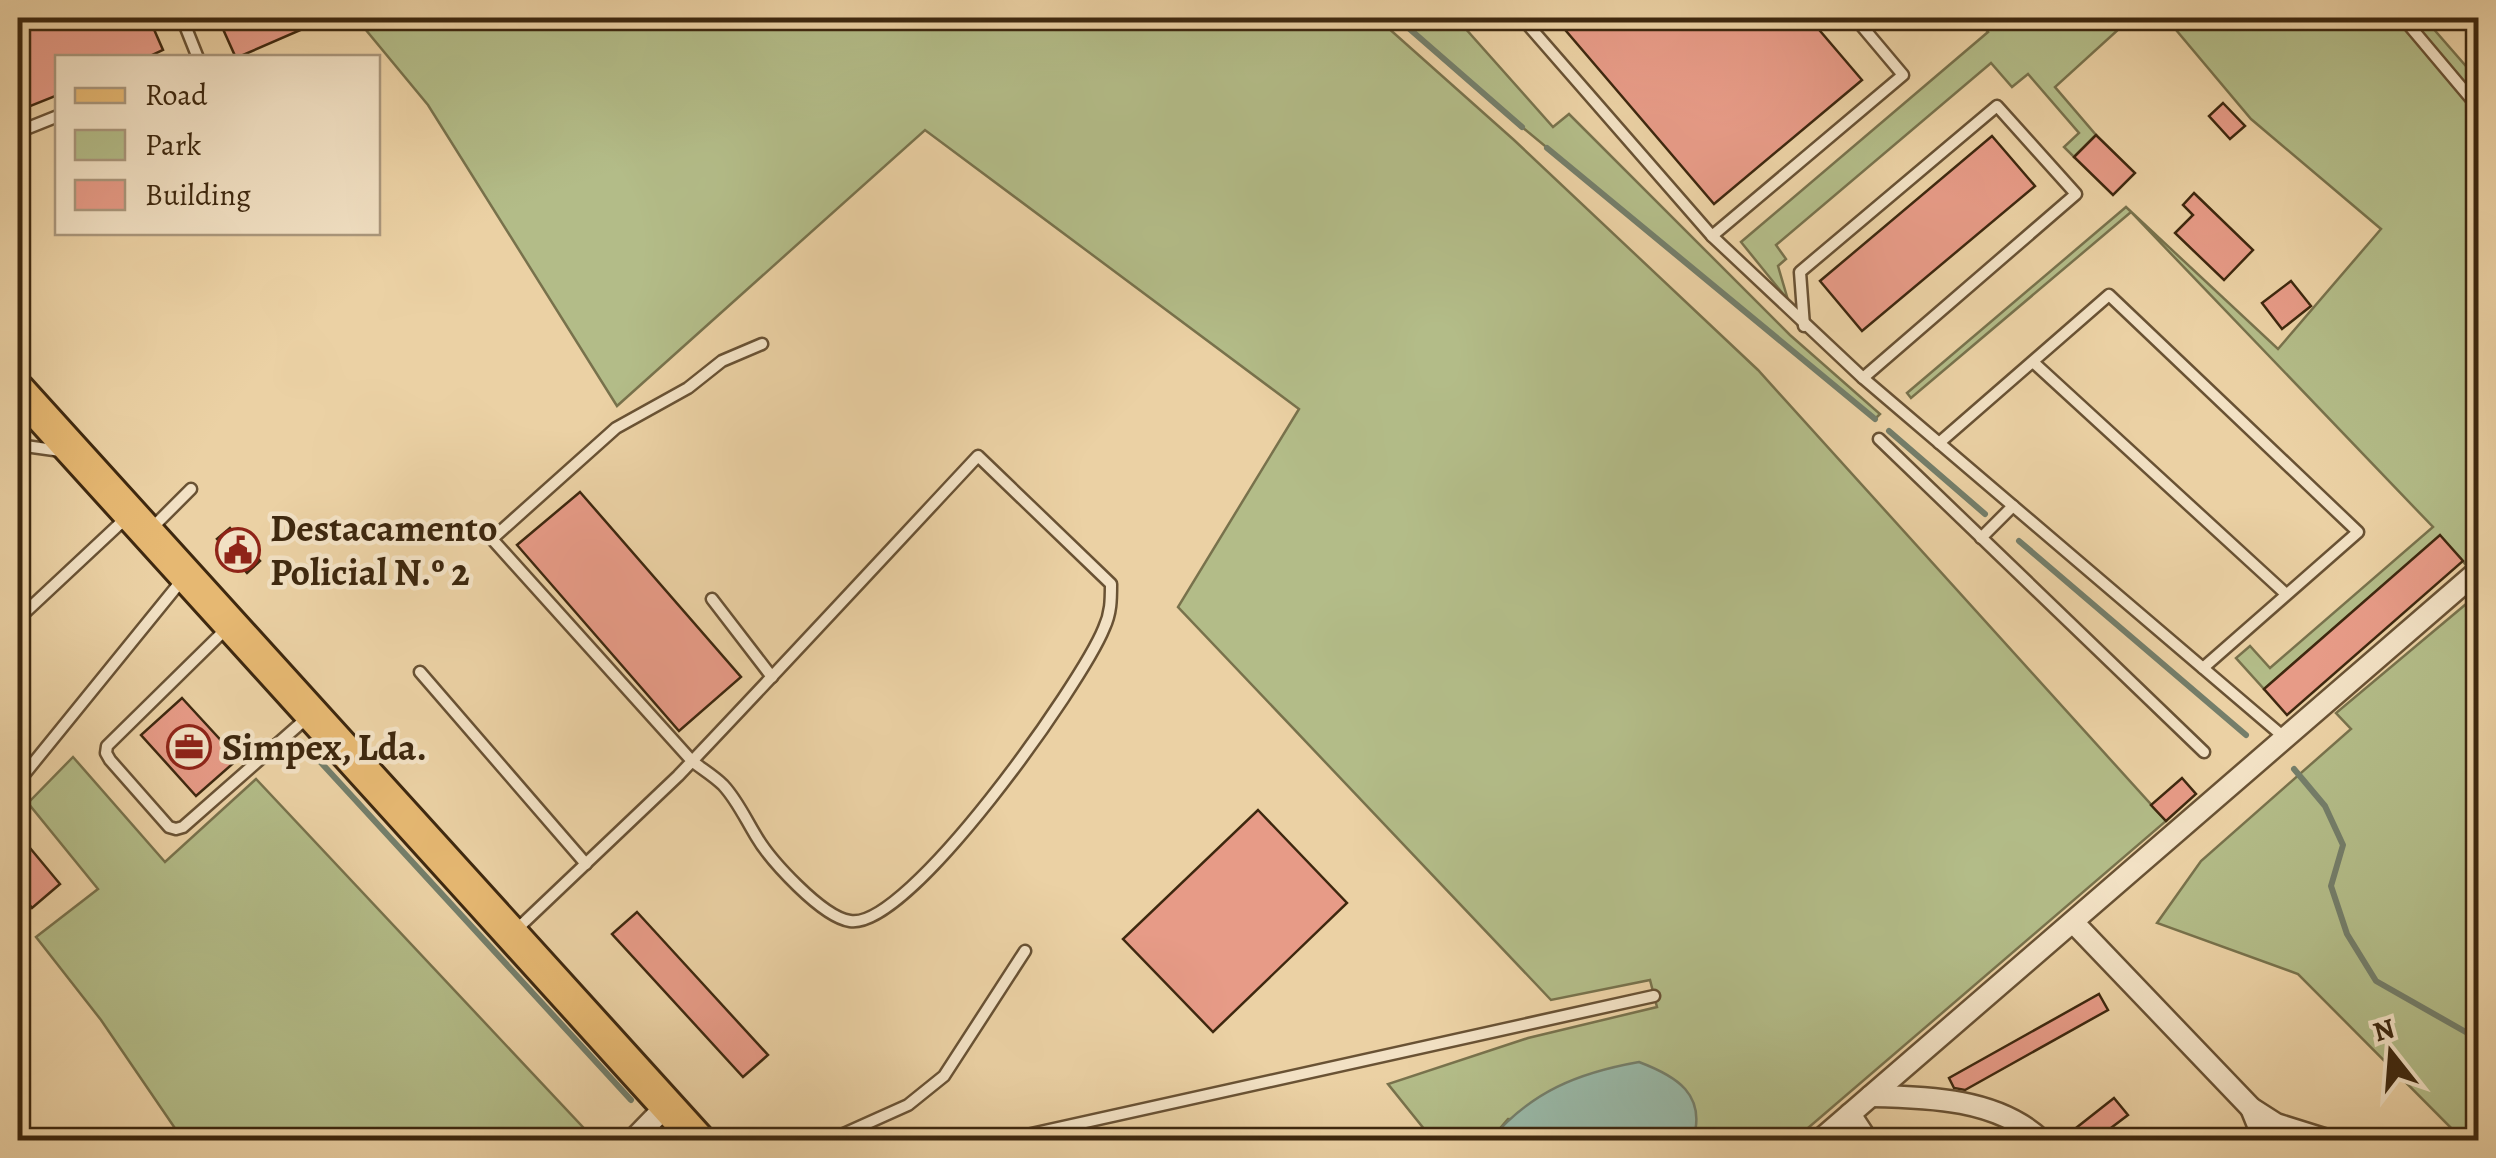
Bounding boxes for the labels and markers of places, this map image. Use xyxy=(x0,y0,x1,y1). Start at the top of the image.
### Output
place label: Destacamento Policial N.º 2 xyxy=(270,502,498,598)
public building icon: Destacamento Policial N.º 2 xyxy=(215,527,261,573)
place label: Simpex, Lda. xyxy=(222,721,427,773)
office icon: Simpex, Lda. xyxy=(166,724,212,770)

